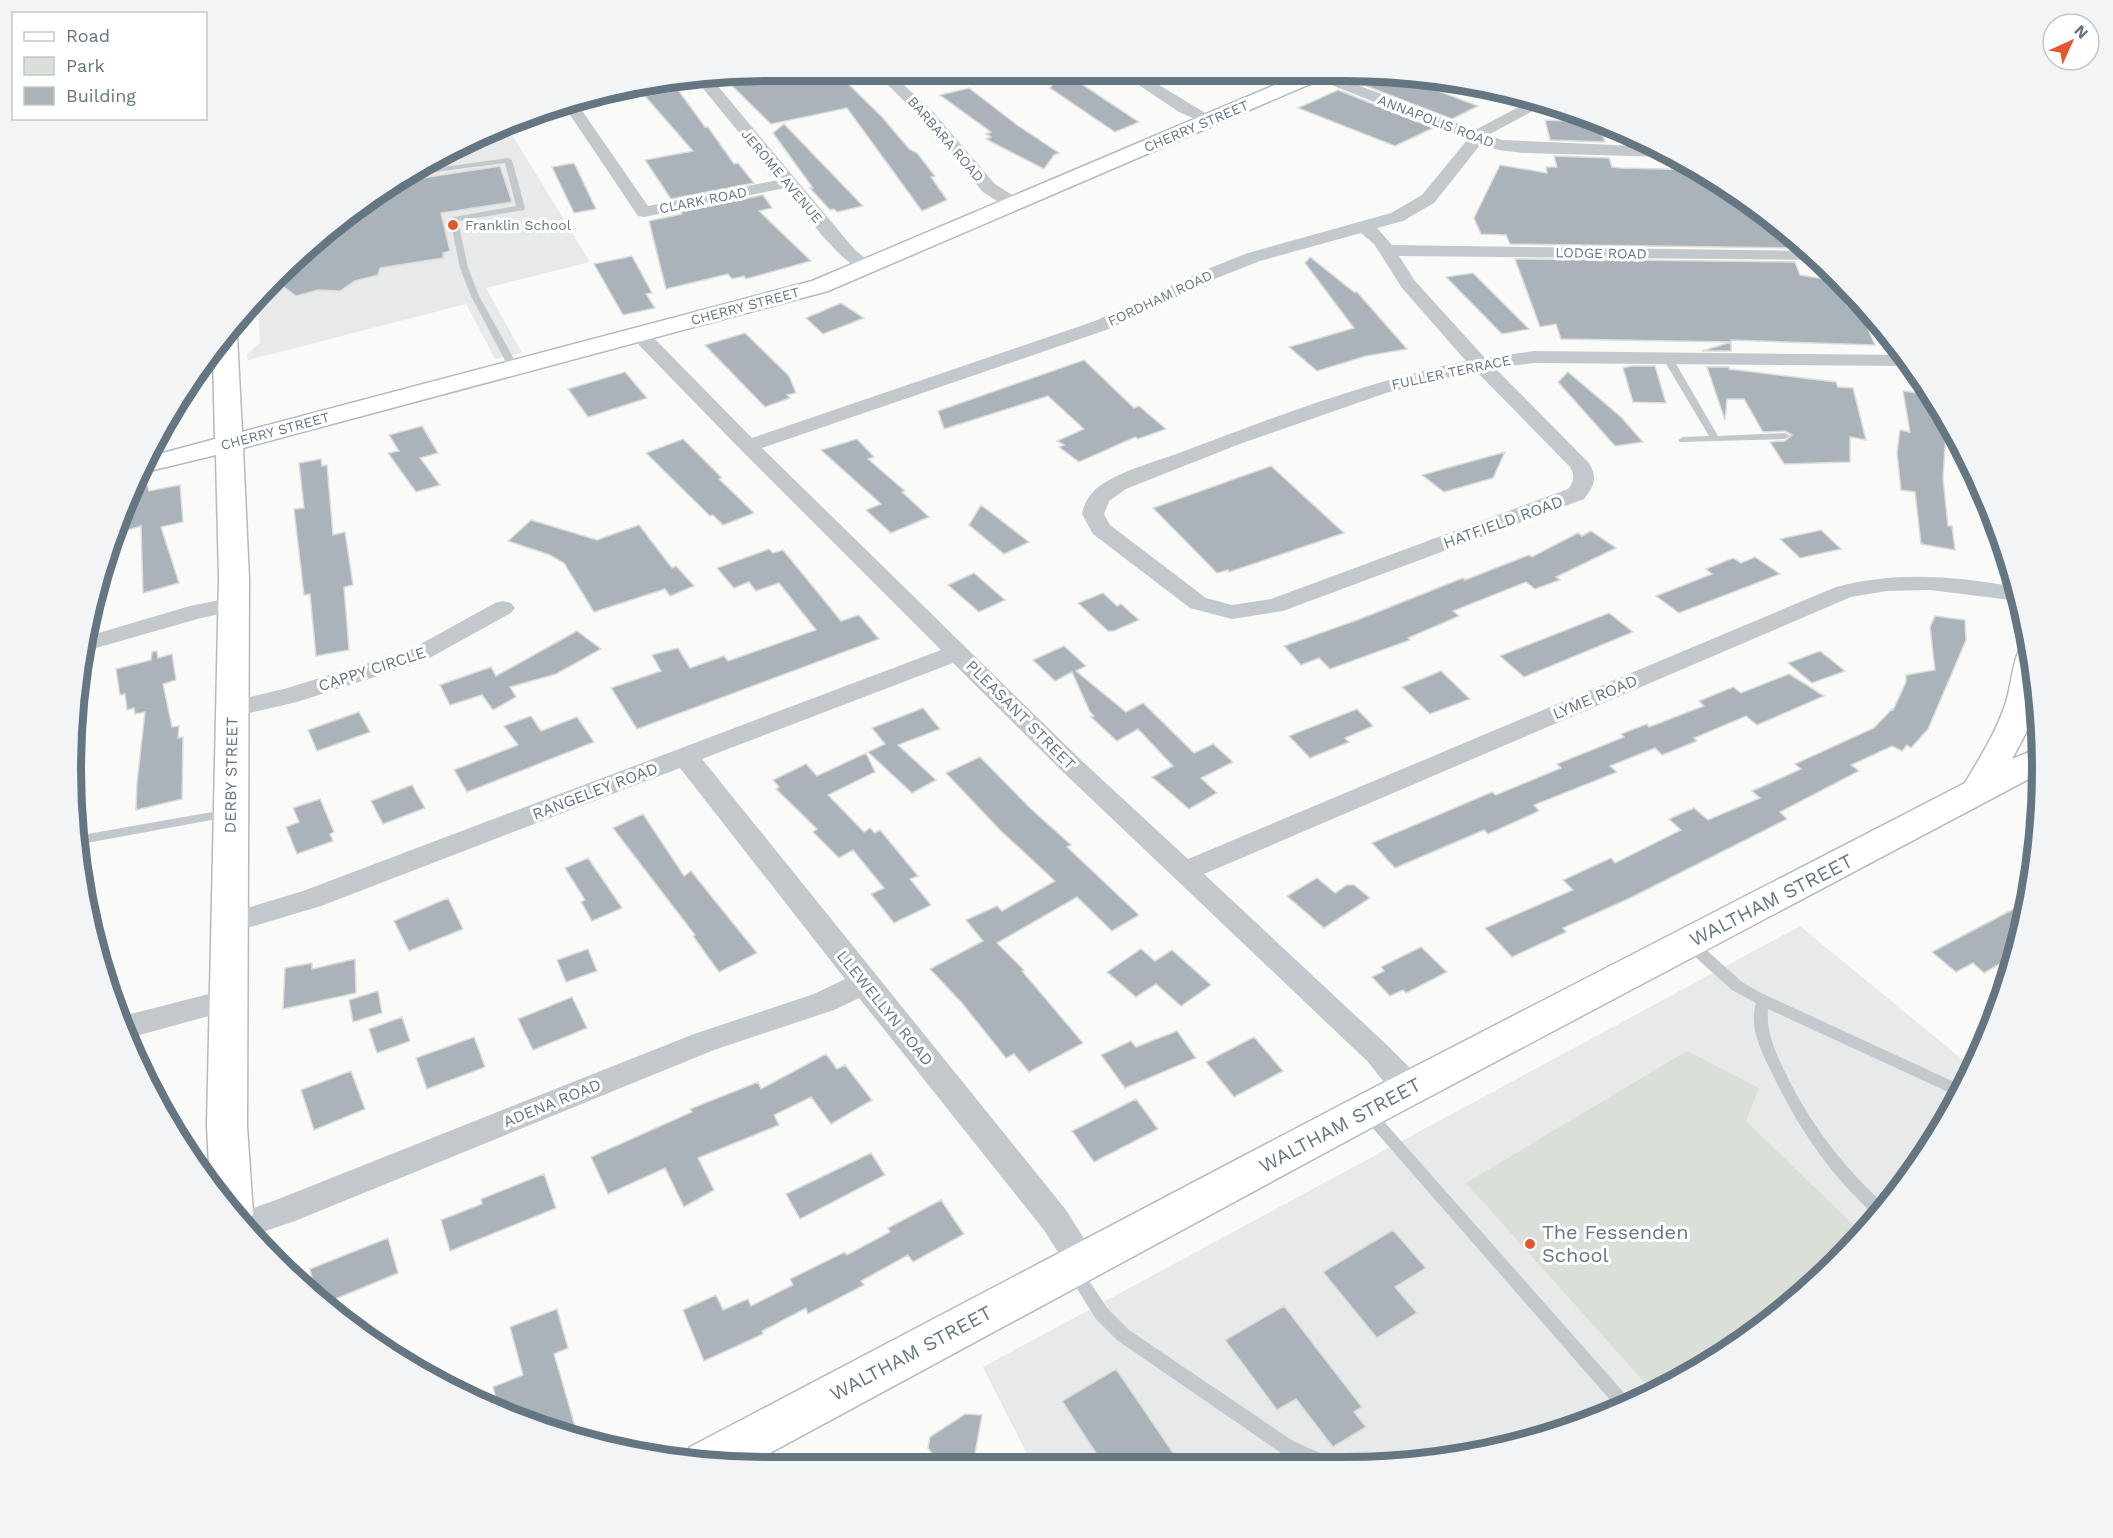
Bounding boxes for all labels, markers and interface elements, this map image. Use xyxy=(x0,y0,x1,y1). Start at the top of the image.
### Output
legend xyxy=(12,12,207,120)
north arrow xyxy=(2041,12,2101,72)
text: N xyxy=(2070,21,2092,43)
text: Road xyxy=(66,25,110,46)
text: Park xyxy=(66,55,105,76)
text: Building xyxy=(66,85,136,106)
street label: ANNAPOLIS ROAD xyxy=(1376,91,1496,151)
street label: BARBARA ROAD xyxy=(905,93,987,185)
street label: CHERRY STREET xyxy=(1141,97,1251,155)
street label: JEROME AVENUE xyxy=(738,126,826,226)
street label: CLARK ROAD xyxy=(658,184,748,216)
place label: Franklin School xyxy=(465,217,572,233)
marker: Franklin School xyxy=(446,218,460,232)
street label: LODGE ROAD xyxy=(1555,244,1647,262)
street label: FORDHAM ROAD xyxy=(1105,267,1215,329)
street label: CHERRY STREET xyxy=(689,284,802,328)
street label: FULLER TERRACE xyxy=(1390,352,1512,392)
street label: CHERRY STREET xyxy=(219,409,332,453)
street label: HATFIELD ROAD xyxy=(1441,492,1565,552)
street label: CAPPY CIRCLE xyxy=(316,643,428,695)
street label: PLEASANT STREET xyxy=(962,656,1080,774)
street label: LYME ROAD xyxy=(1550,671,1640,723)
street label: DERBY STREET xyxy=(220,716,242,833)
street label: RANGELEY ROAD xyxy=(530,758,660,824)
street label: WALTHAM STREET xyxy=(1685,848,1857,952)
street label: LLEWELLYN ROAD xyxy=(833,947,937,1069)
street label: WALTHAM STREET xyxy=(1255,1072,1425,1178)
street label: ADENA ROAD xyxy=(500,1075,604,1131)
place label: The Fessenden School xyxy=(1542,1220,1689,1267)
marker: The Fessenden School xyxy=(1523,1237,1537,1251)
street label: WALTHAM STREET xyxy=(826,1300,996,1406)

